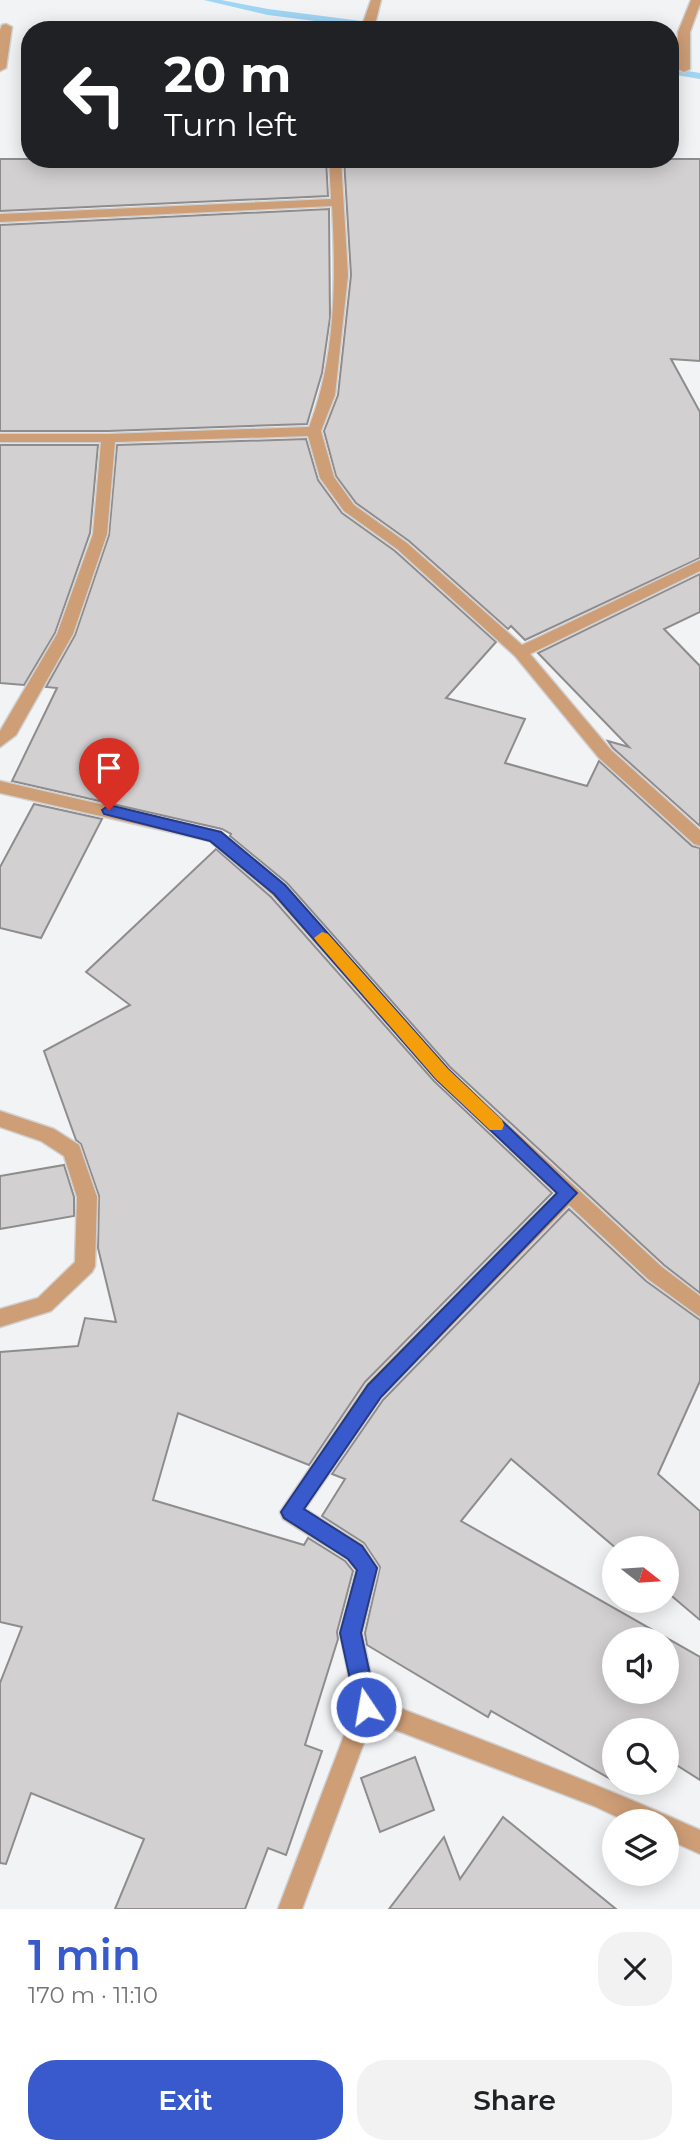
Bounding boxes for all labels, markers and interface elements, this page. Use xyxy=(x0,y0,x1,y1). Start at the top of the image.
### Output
text: 20 m xyxy=(164,45,291,104)
icon: left xyxy=(49,49,140,140)
text: Turn left xyxy=(164,105,298,144)
pin xyxy=(79,738,139,810)
icon: arrive xyxy=(90,749,128,787)
north arrow xyxy=(602,1536,679,1614)
map controls xyxy=(602,1536,679,1886)
button: sound xyxy=(602,1627,679,1704)
position arrow xyxy=(329,1670,403,1744)
button: search xyxy=(602,1718,679,1795)
button: layers xyxy=(602,1809,679,1886)
text: 1 min xyxy=(28,1929,141,1981)
button: close xyxy=(598,1932,672,2006)
text: 170 m · 11:10 xyxy=(28,1981,158,2009)
button: Exit xyxy=(28,2060,343,2140)
button: Share xyxy=(357,2060,672,2140)

